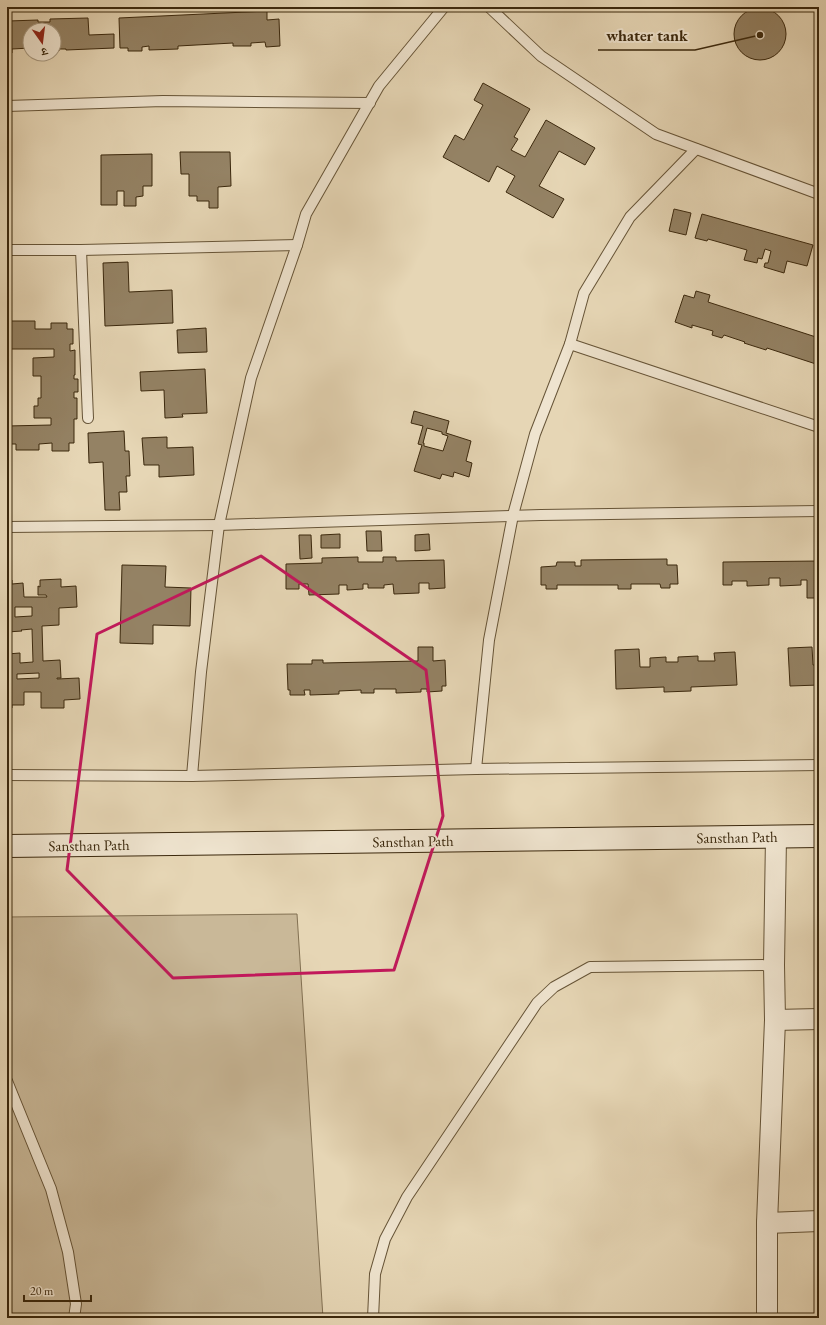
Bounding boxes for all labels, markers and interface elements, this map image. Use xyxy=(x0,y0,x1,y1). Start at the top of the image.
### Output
north arrow xyxy=(22,22,62,62)
callout: whater tank xyxy=(598,22,695,50)
text: whater tank xyxy=(606,25,688,46)
text: उ xyxy=(39,44,50,60)
street label: Sansthan Path xyxy=(696,827,778,847)
street label: Sansthan Path xyxy=(372,831,454,851)
street label: Sansthan Path xyxy=(48,835,130,855)
scale bar xyxy=(24,1277,91,1303)
text: 20 m xyxy=(30,1283,54,1299)

